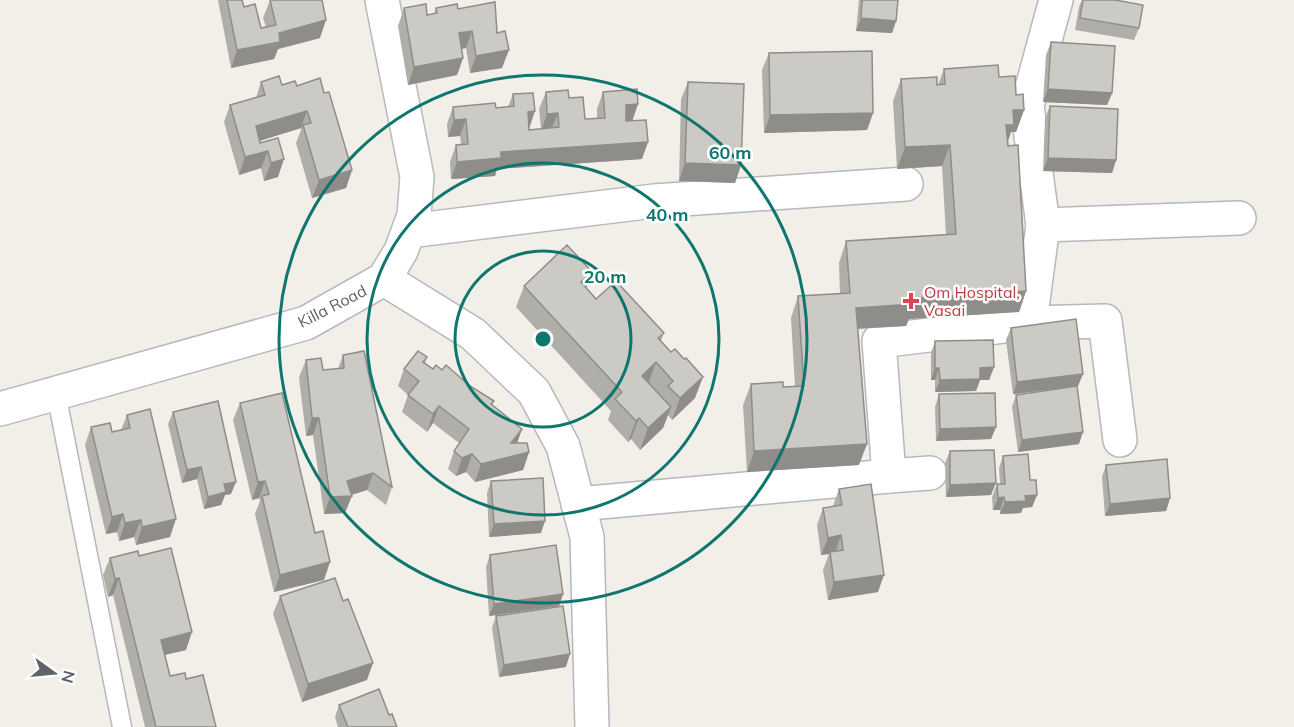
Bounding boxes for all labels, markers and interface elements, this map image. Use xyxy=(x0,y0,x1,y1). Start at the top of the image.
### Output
text: 60 m xyxy=(709,141,751,164)
text: 40 m xyxy=(646,203,688,226)
text: 20 m xyxy=(584,265,626,288)
street label: Killa Road xyxy=(294,280,370,332)
place label: Om Hospital, Vasai xyxy=(924,282,1020,320)
marker: Om Hospital, Vasai xyxy=(902,292,920,310)
centre of rings xyxy=(533,329,553,349)
north arrow xyxy=(24,643,84,703)
text: N xyxy=(57,668,80,685)

